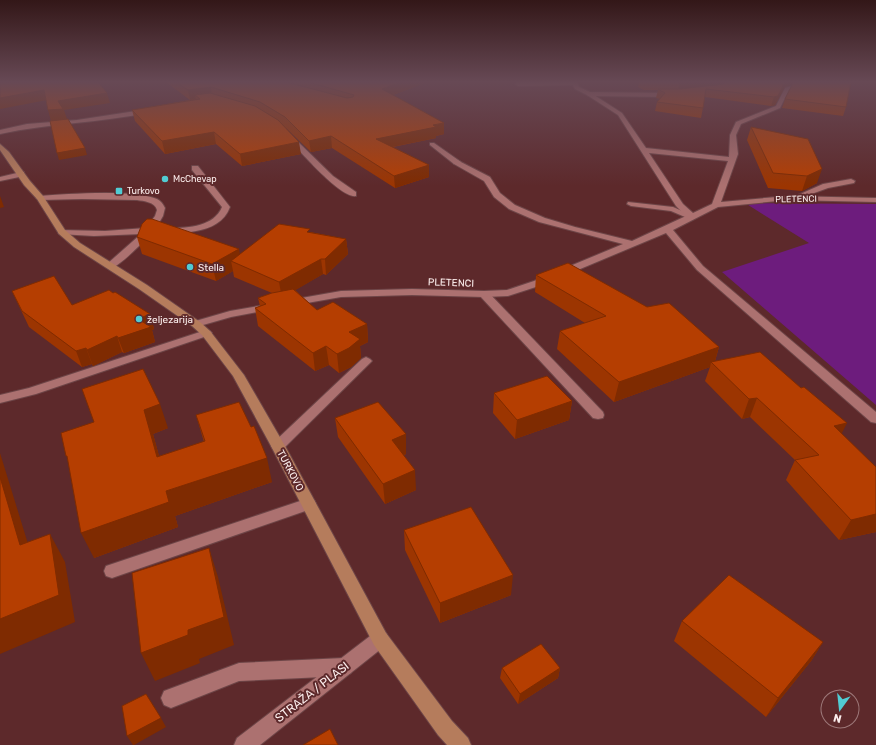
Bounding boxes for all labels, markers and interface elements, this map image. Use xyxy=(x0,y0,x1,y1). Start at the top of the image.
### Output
marker: McChevap xyxy=(160,174,170,184)
place label: McChevap xyxy=(173,174,217,184)
marker: Turkovo xyxy=(114,186,124,196)
place label: Turkovo xyxy=(127,186,160,196)
street label: PLETENCI xyxy=(775,194,817,204)
marker: Stella xyxy=(185,262,195,272)
place label: Stella xyxy=(198,262,224,274)
street label: PLETENCI xyxy=(428,276,474,290)
marker: željezarija xyxy=(134,314,144,324)
place label: željezarija xyxy=(147,314,193,326)
street label: TURKOVO xyxy=(274,448,306,493)
street label: STRAŽA / PLASI xyxy=(272,659,352,725)
north arrow xyxy=(820,689,860,729)
text: N xyxy=(832,711,843,725)

